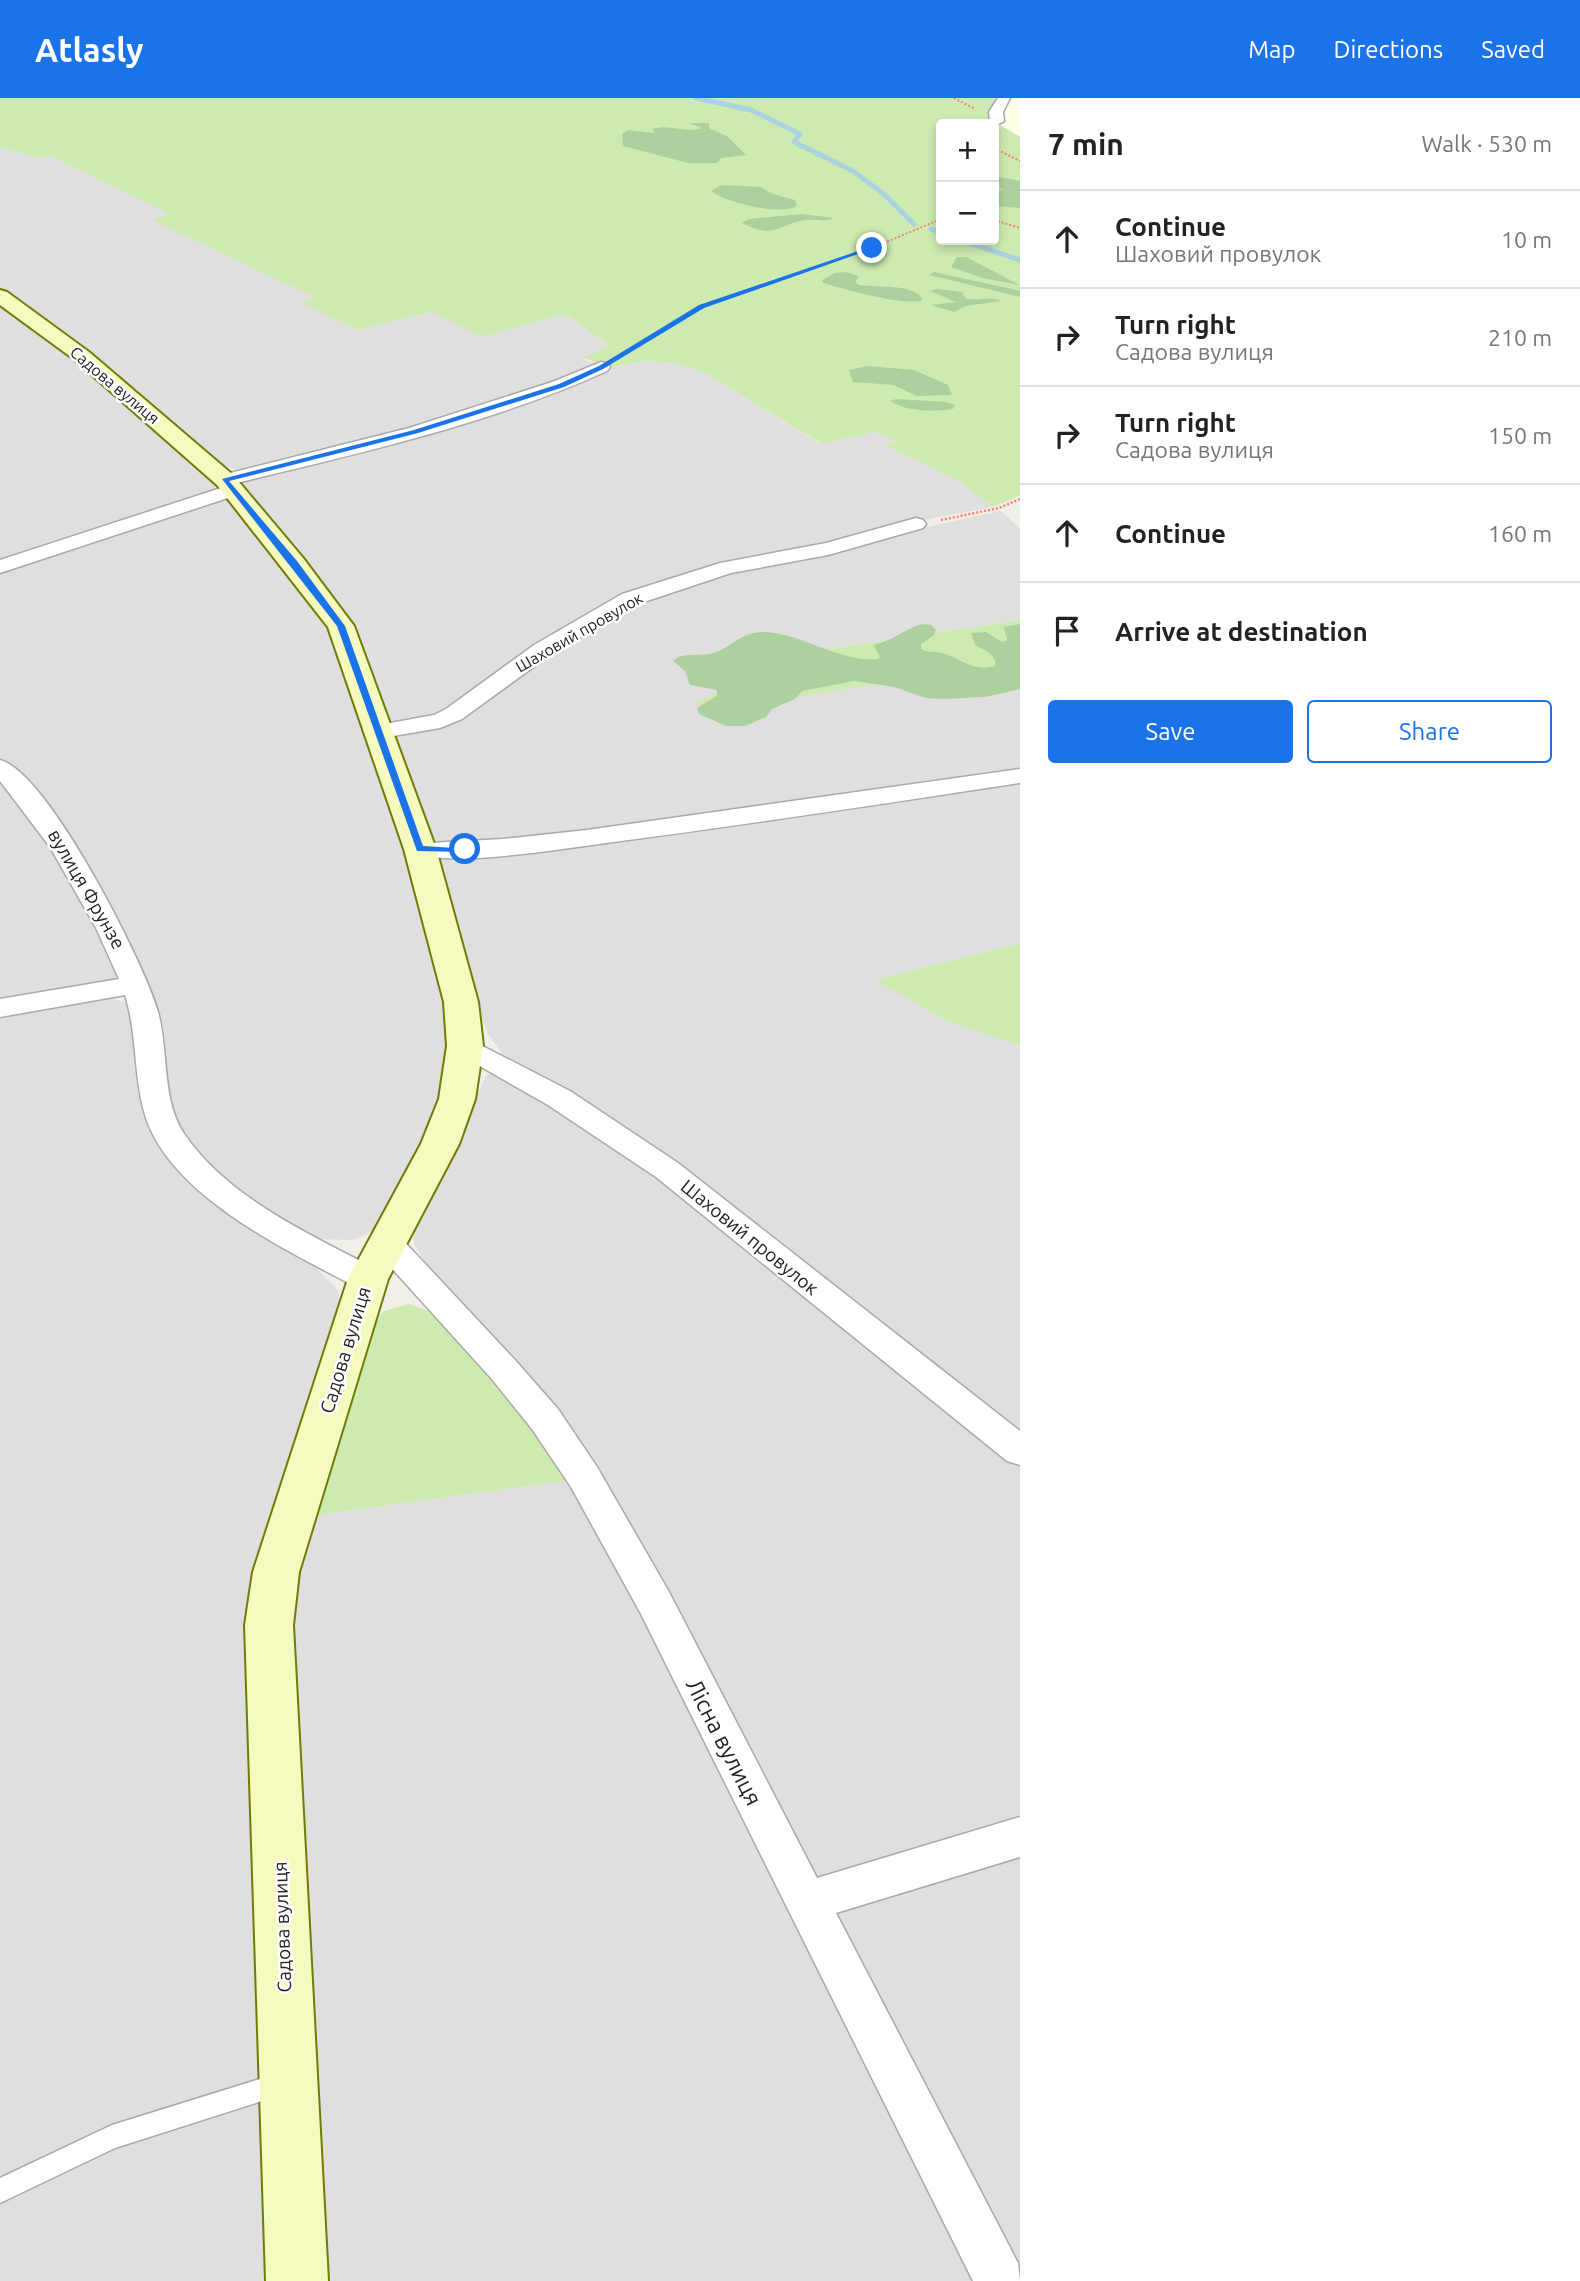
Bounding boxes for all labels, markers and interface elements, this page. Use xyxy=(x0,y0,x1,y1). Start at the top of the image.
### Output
text: Atlasly xyxy=(35,31,144,68)
text: Map xyxy=(1248,36,1295,63)
text: Directions xyxy=(1333,36,1443,63)
text: Saved xyxy=(1481,36,1545,63)
map controls xyxy=(936,119,999,245)
button: + xyxy=(936,119,999,182)
text: 7 min xyxy=(1048,127,1124,161)
text: Walk · 530 m xyxy=(1421,131,1552,156)
button: − xyxy=(936,182,999,245)
text: Continue xyxy=(1115,212,1226,241)
icon: ahead xyxy=(1048,220,1086,258)
text: 10 m xyxy=(1501,227,1552,252)
route end xyxy=(856,232,887,263)
text: Шаховий провулок xyxy=(1115,241,1321,266)
text: Turn right xyxy=(1115,310,1236,339)
icon: right xyxy=(1048,318,1086,356)
text: 210 m xyxy=(1488,325,1552,350)
text: Садова вулиця xyxy=(1115,339,1274,364)
street label: Садова вулиця xyxy=(67,343,163,427)
text: Turn right xyxy=(1115,408,1236,437)
icon: right xyxy=(1048,416,1086,454)
text: 150 m xyxy=(1488,423,1552,448)
text: Садова вулиця xyxy=(1115,437,1274,462)
icon: ahead xyxy=(1048,514,1086,552)
text: Continue xyxy=(1115,519,1226,548)
text: 160 m xyxy=(1488,521,1552,546)
street label: Шаховий провулок xyxy=(512,588,646,676)
icon: arrive xyxy=(1048,612,1086,650)
text: Arrive at destination xyxy=(1115,617,1368,646)
button: Save xyxy=(1048,700,1293,763)
button: Share xyxy=(1307,700,1552,763)
street label: вулиця Фрунзе xyxy=(44,825,130,953)
route start xyxy=(449,833,480,864)
street label: Шаховий провулок xyxy=(677,1175,823,1299)
street label: Садова вулиця xyxy=(315,1284,375,1416)
street label: Лісна вулиця xyxy=(682,1674,767,1809)
street label: Садова вулиця xyxy=(269,1861,295,1993)

